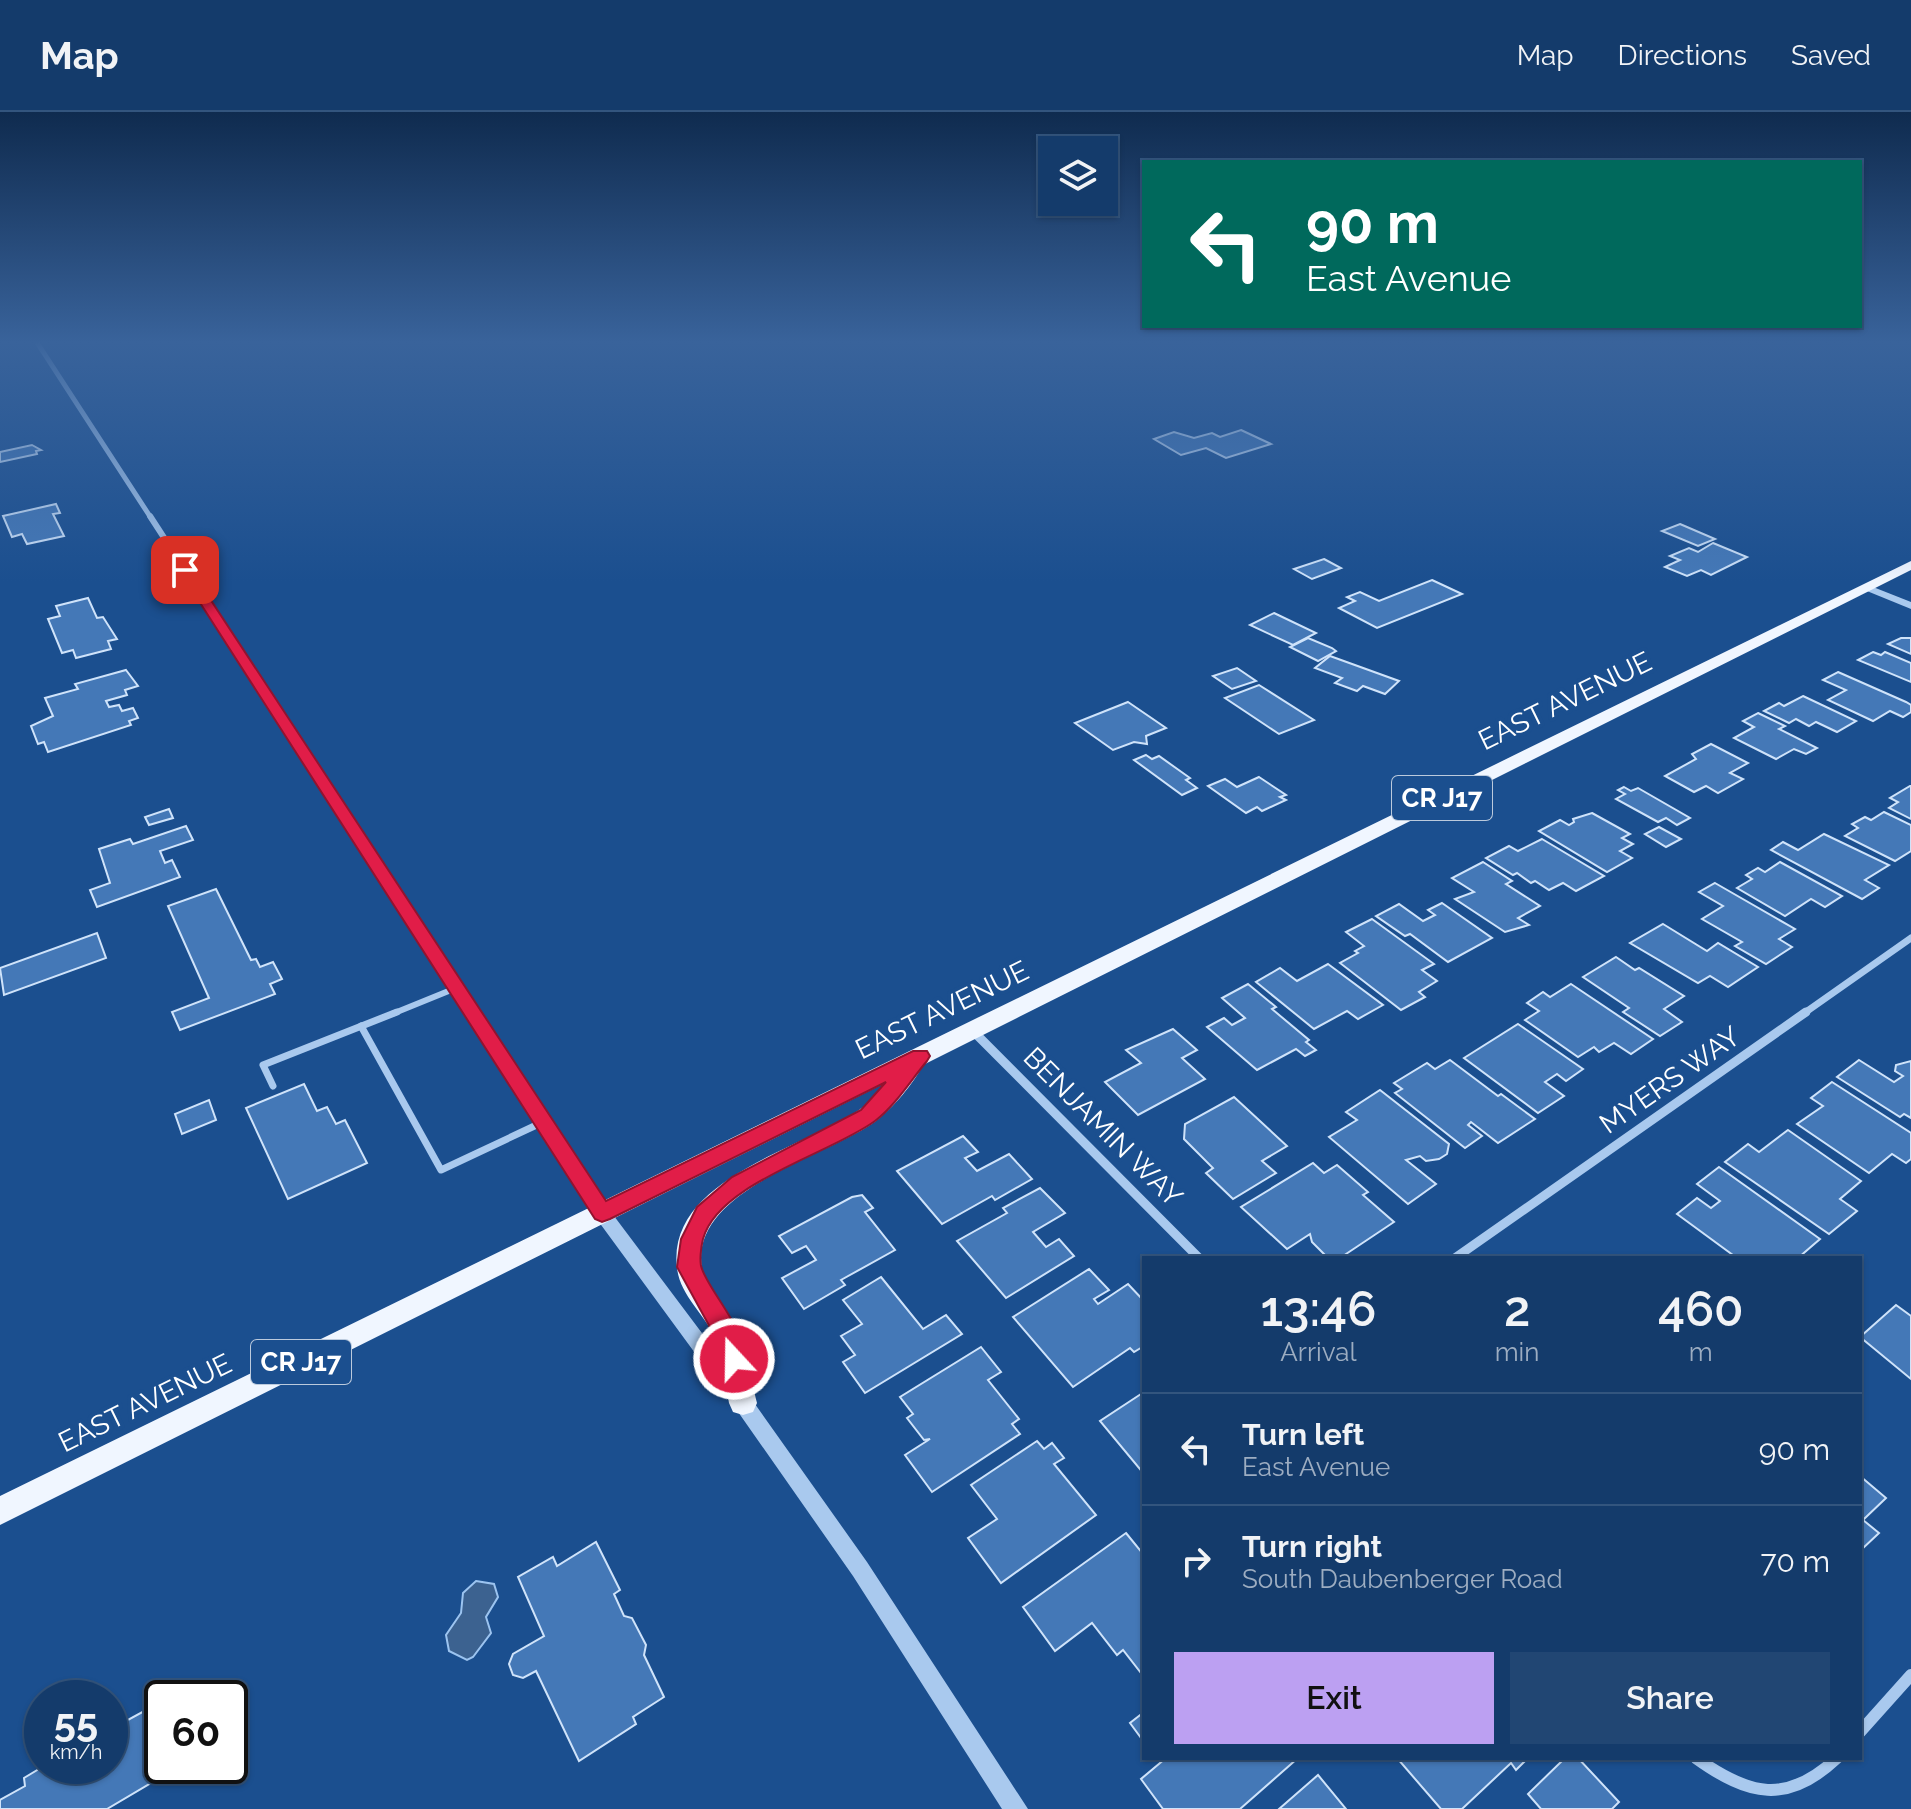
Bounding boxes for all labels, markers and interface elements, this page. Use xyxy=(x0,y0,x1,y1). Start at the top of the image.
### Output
text: Map xyxy=(40,33,119,78)
text: Map xyxy=(1517,39,1574,72)
text: Directions xyxy=(1618,39,1747,72)
text: Saved xyxy=(1791,39,1871,72)
map controls xyxy=(1038,136,1118,216)
button: layers xyxy=(1038,136,1118,216)
text: 90 m xyxy=(1306,190,1439,256)
icon: left xyxy=(1174,192,1278,296)
text: East Avenue xyxy=(1306,257,1511,299)
pin xyxy=(151,536,219,604)
icon: arrive xyxy=(163,548,207,592)
street label: EAST AVENUE xyxy=(1473,645,1657,757)
road number: CR J17 xyxy=(1392,776,1492,820)
street label: EAST AVENUE xyxy=(850,954,1034,1066)
street label: MYERS WAY xyxy=(1593,1019,1747,1141)
street label: BENJAMIN WAY xyxy=(1017,1041,1189,1213)
text: 13:46 xyxy=(1260,1281,1376,1337)
text: 2 xyxy=(1504,1281,1530,1337)
text: 460 xyxy=(1658,1281,1744,1337)
position arrow xyxy=(692,1317,776,1401)
text: Arrival xyxy=(1280,1337,1356,1367)
text: min xyxy=(1495,1337,1539,1367)
text: m xyxy=(1689,1337,1713,1367)
road number: CR J17 xyxy=(251,1340,351,1384)
street label: EAST AVENUE xyxy=(53,1347,237,1459)
text: Turn left xyxy=(1242,1417,1364,1452)
icon: left xyxy=(1174,1427,1218,1471)
text: 90 m xyxy=(1759,1432,1830,1467)
text: East Avenue xyxy=(1242,1452,1390,1482)
text: Turn right xyxy=(1242,1529,1382,1564)
icon: right xyxy=(1174,1539,1218,1583)
text: 70 m xyxy=(1760,1544,1830,1579)
text: South Daubenberger Road xyxy=(1242,1564,1563,1594)
button: Exit xyxy=(1174,1652,1494,1744)
button: Share xyxy=(1510,1652,1830,1744)
speed limit sign: 60 xyxy=(144,1680,248,1784)
text: 55 xyxy=(54,1698,98,1745)
text: km/h xyxy=(50,1740,102,1764)

